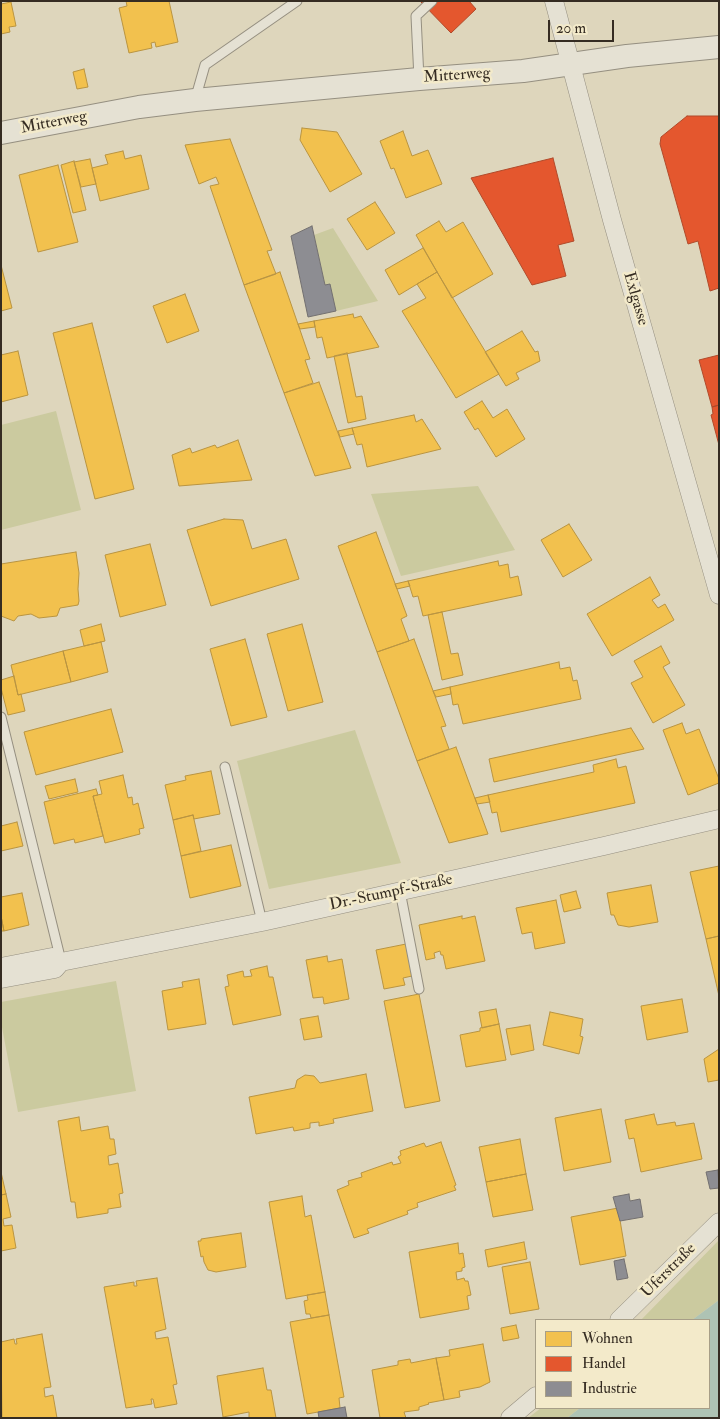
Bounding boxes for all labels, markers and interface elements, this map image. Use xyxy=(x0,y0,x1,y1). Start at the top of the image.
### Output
scale bar xyxy=(550,10,616,42)
text: 20 m xyxy=(556,19,586,38)
street label: Mitterweg xyxy=(423,64,491,88)
street label: Mitterweg xyxy=(19,107,89,139)
street label: Exlgasse xyxy=(618,270,652,328)
street label: Dr.-Stumpf-Straße xyxy=(328,871,454,915)
street label: Uferstraße xyxy=(638,1240,700,1302)
legend xyxy=(535,1319,710,1409)
text: Wohnen xyxy=(582,1329,633,1348)
text: Handel xyxy=(582,1354,626,1373)
text: Industrie xyxy=(582,1379,637,1398)

